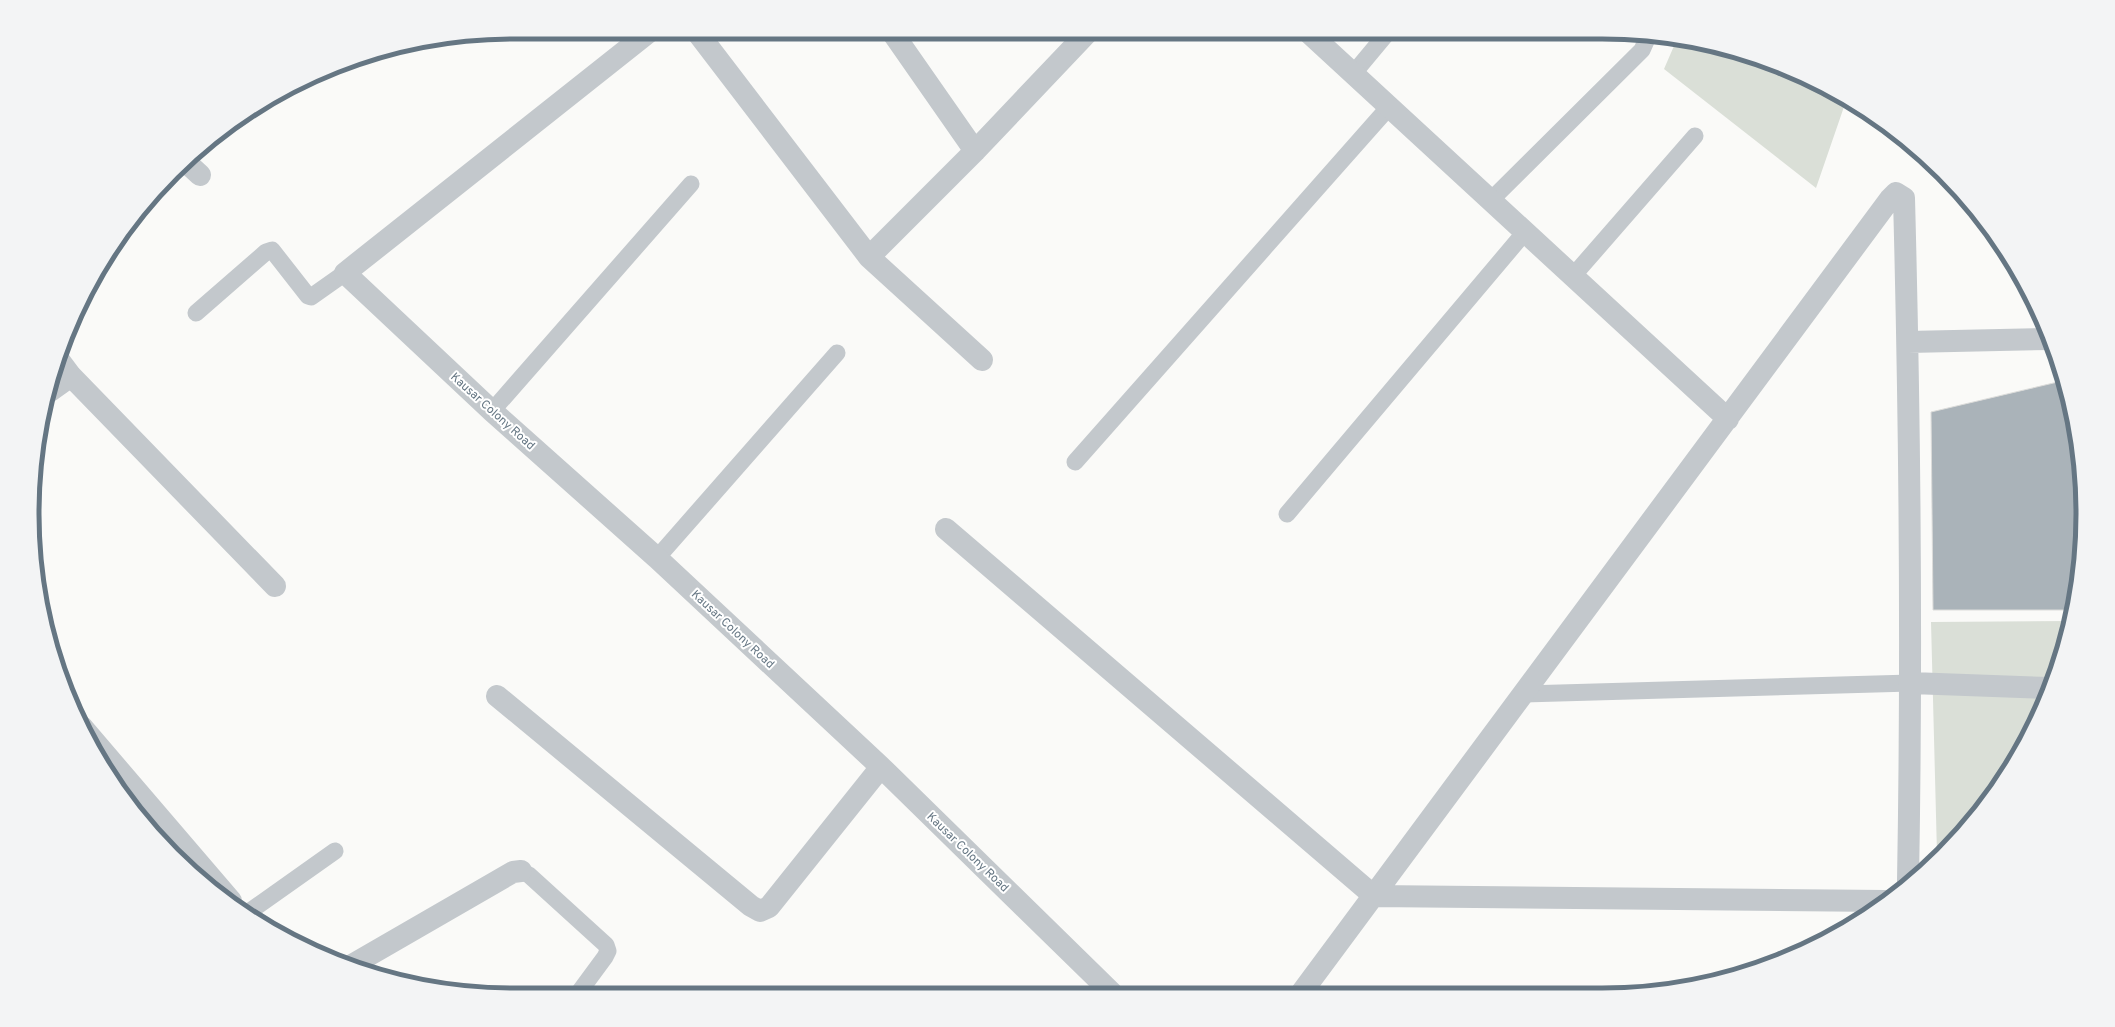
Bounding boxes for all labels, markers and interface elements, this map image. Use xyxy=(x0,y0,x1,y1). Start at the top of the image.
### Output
street label: Kausar Colony Road xyxy=(447,370,538,454)
street label: Kausar Colony Road xyxy=(687,587,777,673)
street label: Kausar Colony Road xyxy=(923,809,1012,896)

